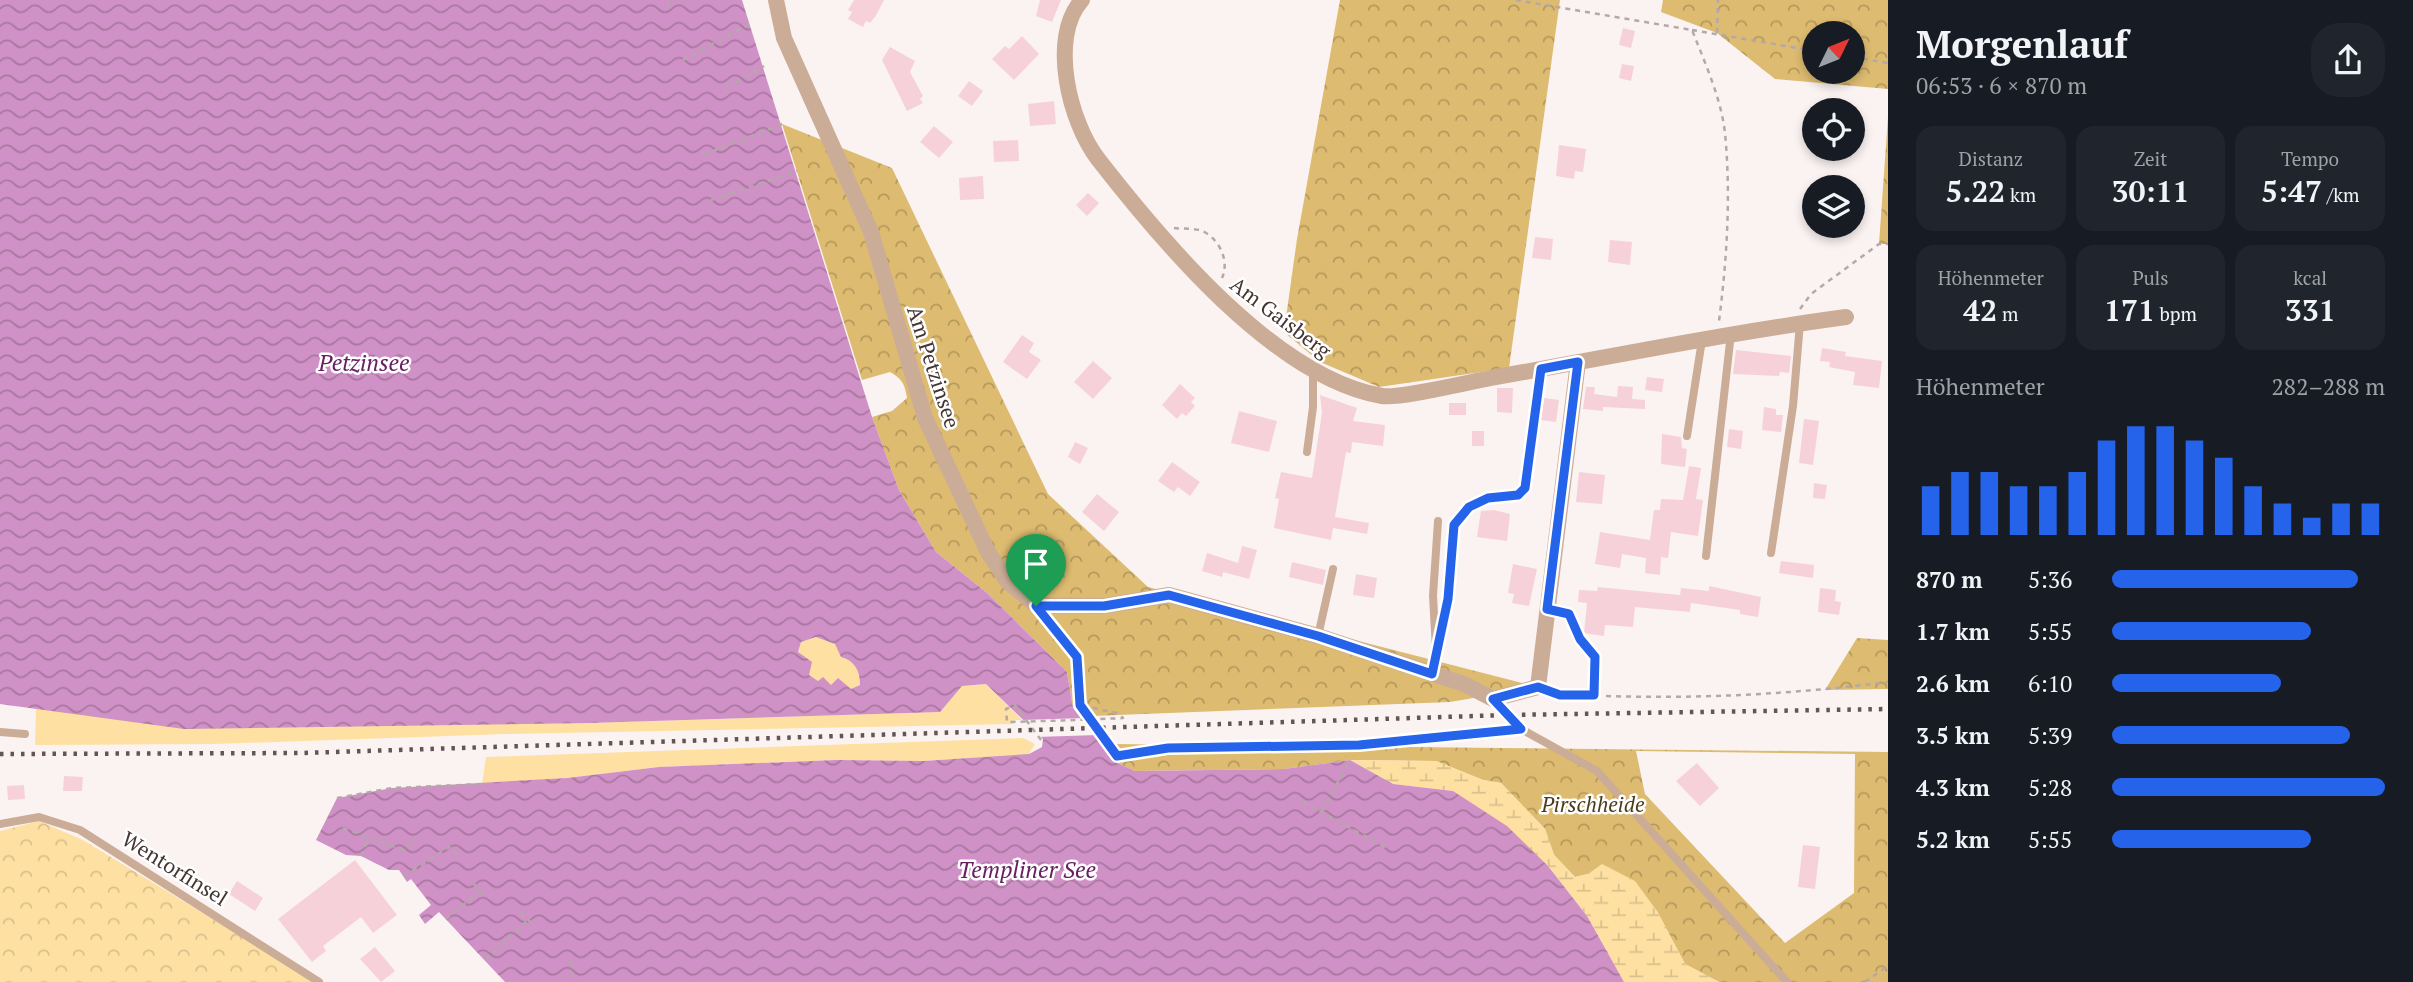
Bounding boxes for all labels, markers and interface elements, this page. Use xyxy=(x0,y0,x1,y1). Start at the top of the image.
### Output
text: Morgenlauf xyxy=(1916,19,2128,69)
north arrow xyxy=(1802,21,1866,84)
map controls xyxy=(1802,21,1865,238)
button: share xyxy=(2311,23,2385,97)
text: 06:53 · 6 × 870 m xyxy=(1916,70,2087,101)
button: locate xyxy=(1802,98,1865,161)
text: Distanz xyxy=(1959,146,2023,171)
text: Zeit xyxy=(2134,146,2167,171)
text: Tempo xyxy=(2281,146,2339,171)
text: 5.22 xyxy=(1946,171,2005,211)
text: 30:11 xyxy=(2111,171,2190,211)
text: 5:47 xyxy=(2261,171,2322,211)
button: layers xyxy=(1802,175,1865,238)
text: km xyxy=(2005,182,2036,207)
text: /km xyxy=(2322,182,2359,207)
text: Höhenmeter xyxy=(1938,265,2044,290)
text: Puls xyxy=(2132,265,2169,290)
text: kcal xyxy=(2293,265,2327,290)
street label: Am Gaisberg xyxy=(1225,270,1338,365)
text: 42 xyxy=(1963,290,1997,330)
text: 171 xyxy=(2104,290,2155,330)
text: 331 xyxy=(2285,290,2336,330)
text: m xyxy=(1997,301,2018,326)
text: bpm xyxy=(2155,301,2197,326)
street label: Am Petzinsee xyxy=(901,302,967,432)
water label: Petzinsee xyxy=(318,347,409,378)
text: Höhenmeter xyxy=(1916,371,2045,402)
text: 282–288 m xyxy=(2272,371,2385,402)
pin xyxy=(1006,534,1066,606)
icon: arrive xyxy=(1017,545,1055,583)
text: 870 m xyxy=(1916,564,1982,595)
text: 5:36 xyxy=(2028,564,2072,595)
text: 1.7 km xyxy=(1916,616,1990,647)
text: 5:55 xyxy=(2028,616,2072,647)
text: 2.6 km xyxy=(1916,668,1990,699)
text: 6:10 xyxy=(2028,668,2072,699)
text: 3.5 km xyxy=(1916,720,1990,751)
text: 5:39 xyxy=(2028,720,2072,751)
text: 4.3 km xyxy=(1916,772,1990,803)
text: 5:28 xyxy=(2028,772,2072,803)
park label: Pirschheide xyxy=(1541,790,1645,818)
street label: Wentorfinsel xyxy=(117,824,233,912)
text: 5.2 km xyxy=(1916,824,1990,855)
text: 5:55 xyxy=(2028,824,2072,855)
water label: Templiner See xyxy=(958,854,1096,885)

